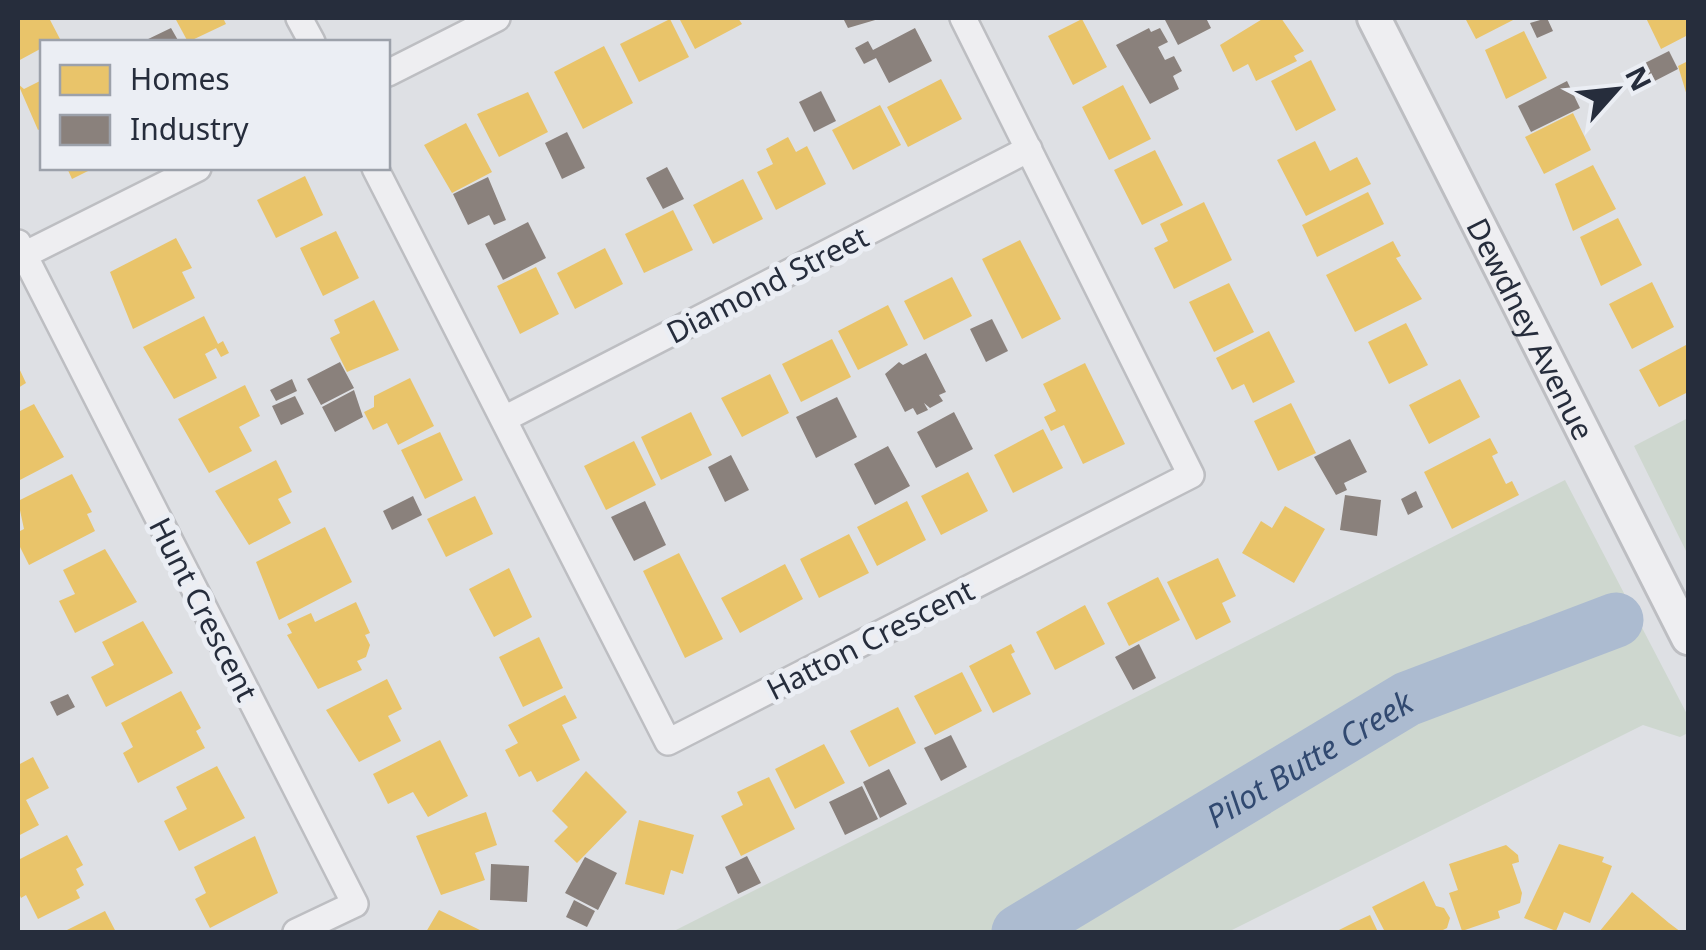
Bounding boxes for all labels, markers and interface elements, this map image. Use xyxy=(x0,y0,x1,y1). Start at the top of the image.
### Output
legend xyxy=(40,40,390,170)
north arrow xyxy=(1566,40,1666,140)
text: Homes xyxy=(130,58,230,99)
text: N xyxy=(1617,59,1661,97)
text: Industry xyxy=(130,108,249,149)
street label: Dewdney Avenue xyxy=(1458,211,1605,446)
street label: Diamond Street xyxy=(659,215,875,352)
street label: Hunt Crescent xyxy=(140,510,268,708)
street label: Hatton Crescent xyxy=(759,569,981,709)
water label: Pilot Butte Creek xyxy=(1198,679,1421,837)

